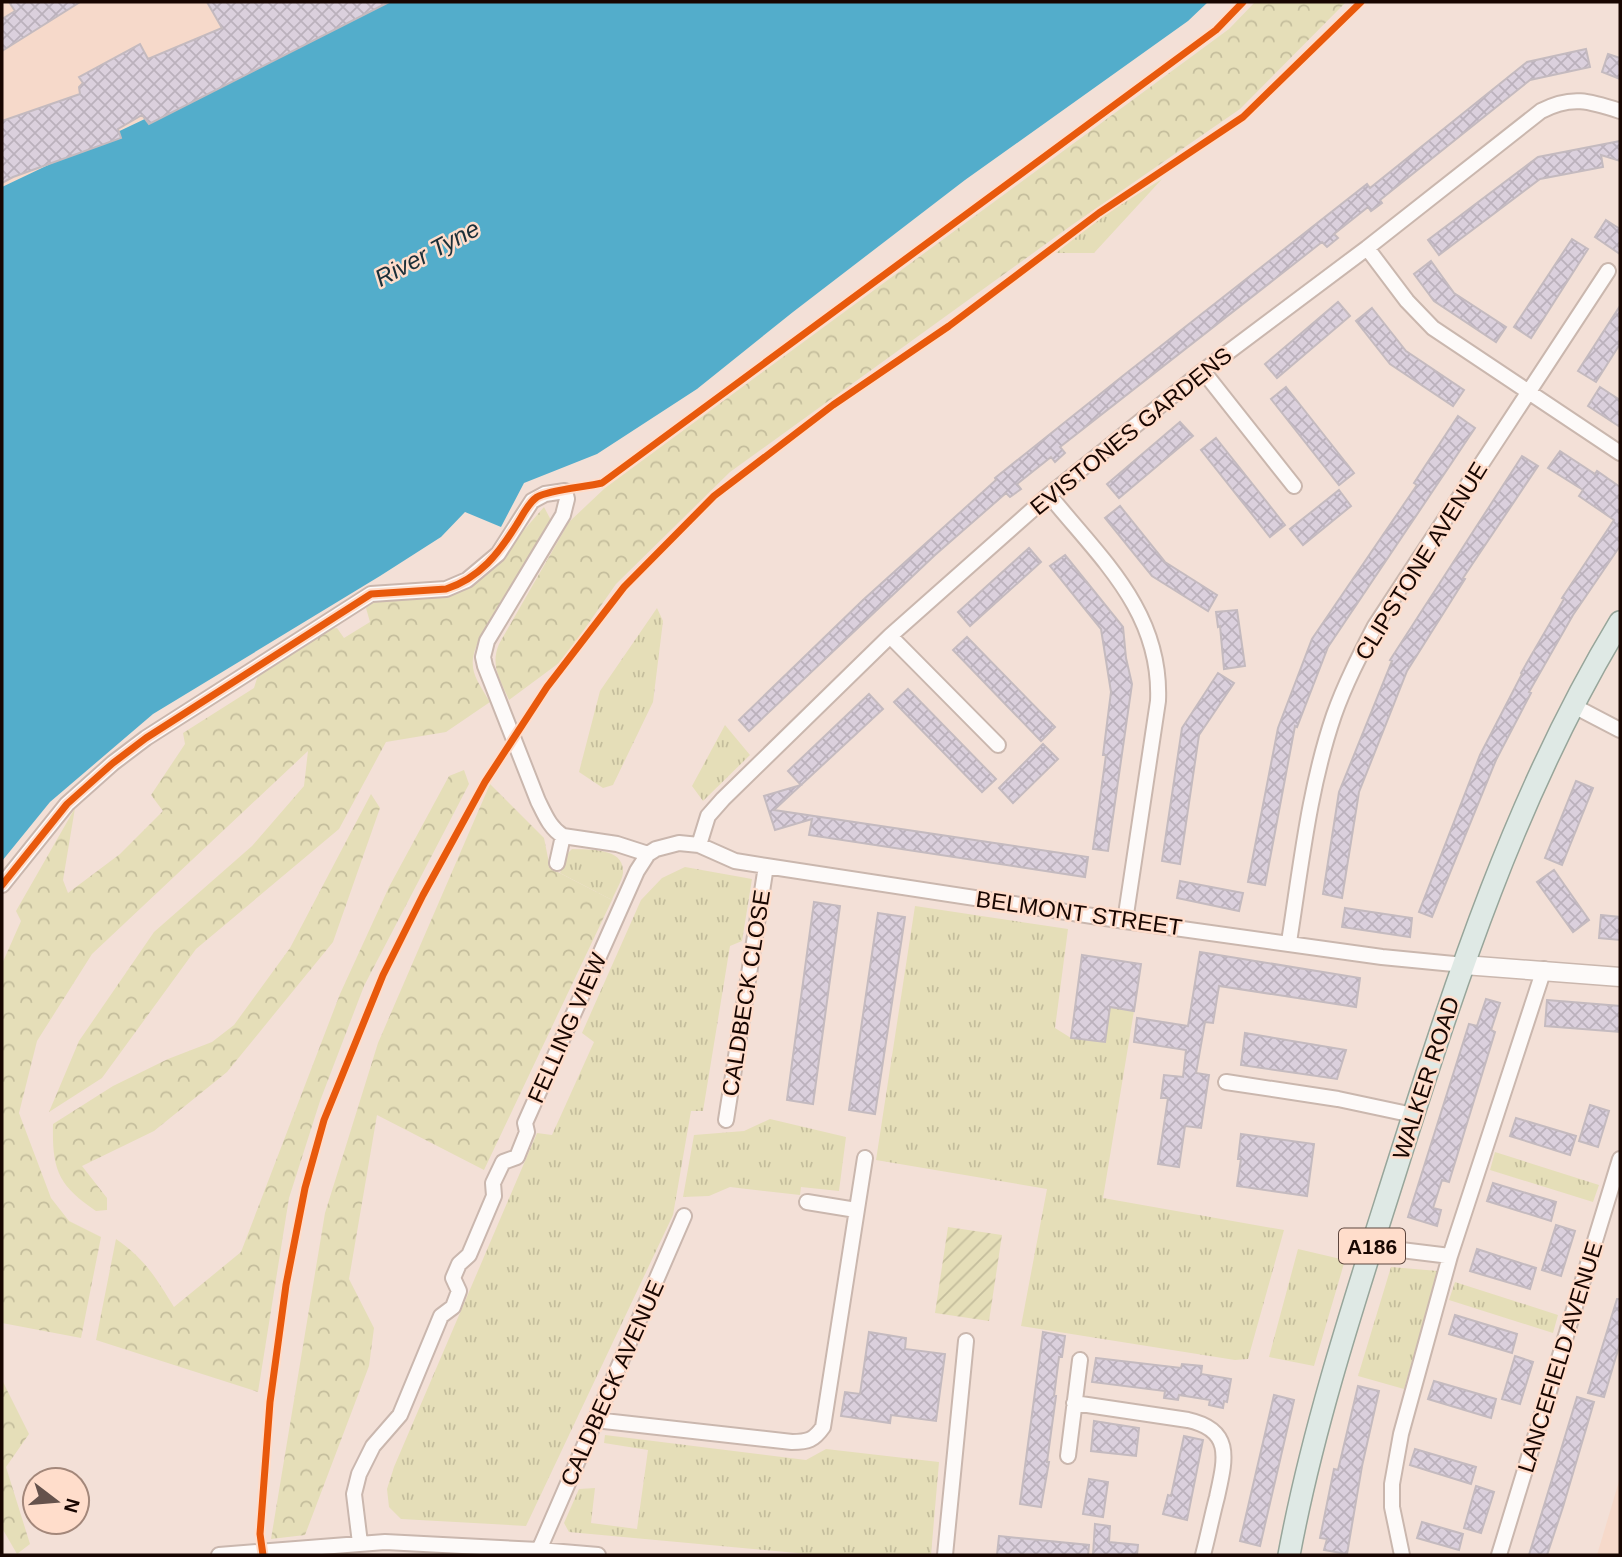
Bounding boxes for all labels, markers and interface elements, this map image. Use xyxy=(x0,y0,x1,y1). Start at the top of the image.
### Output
water label: River Tyne xyxy=(370,214,484,292)
street label: EVISTONES GARDENS xyxy=(1025,342,1237,520)
street label: CLIPSTONE AVENUE xyxy=(1350,457,1492,665)
street label: BELMONT STREET xyxy=(974,886,1184,940)
street label: CALDBECK CLOSE xyxy=(717,888,775,1098)
street label: FELLING VIEW xyxy=(522,949,612,1107)
street label: WALKER ROAD xyxy=(1388,994,1464,1162)
road number: A186 xyxy=(1339,1228,1405,1264)
street label: LANCEFIELD AVENUE xyxy=(1513,1239,1607,1475)
street label: CALDBECK AVENUE xyxy=(555,1276,669,1490)
north arrow xyxy=(21,1466,91,1536)
text: N xyxy=(60,1496,84,1515)

